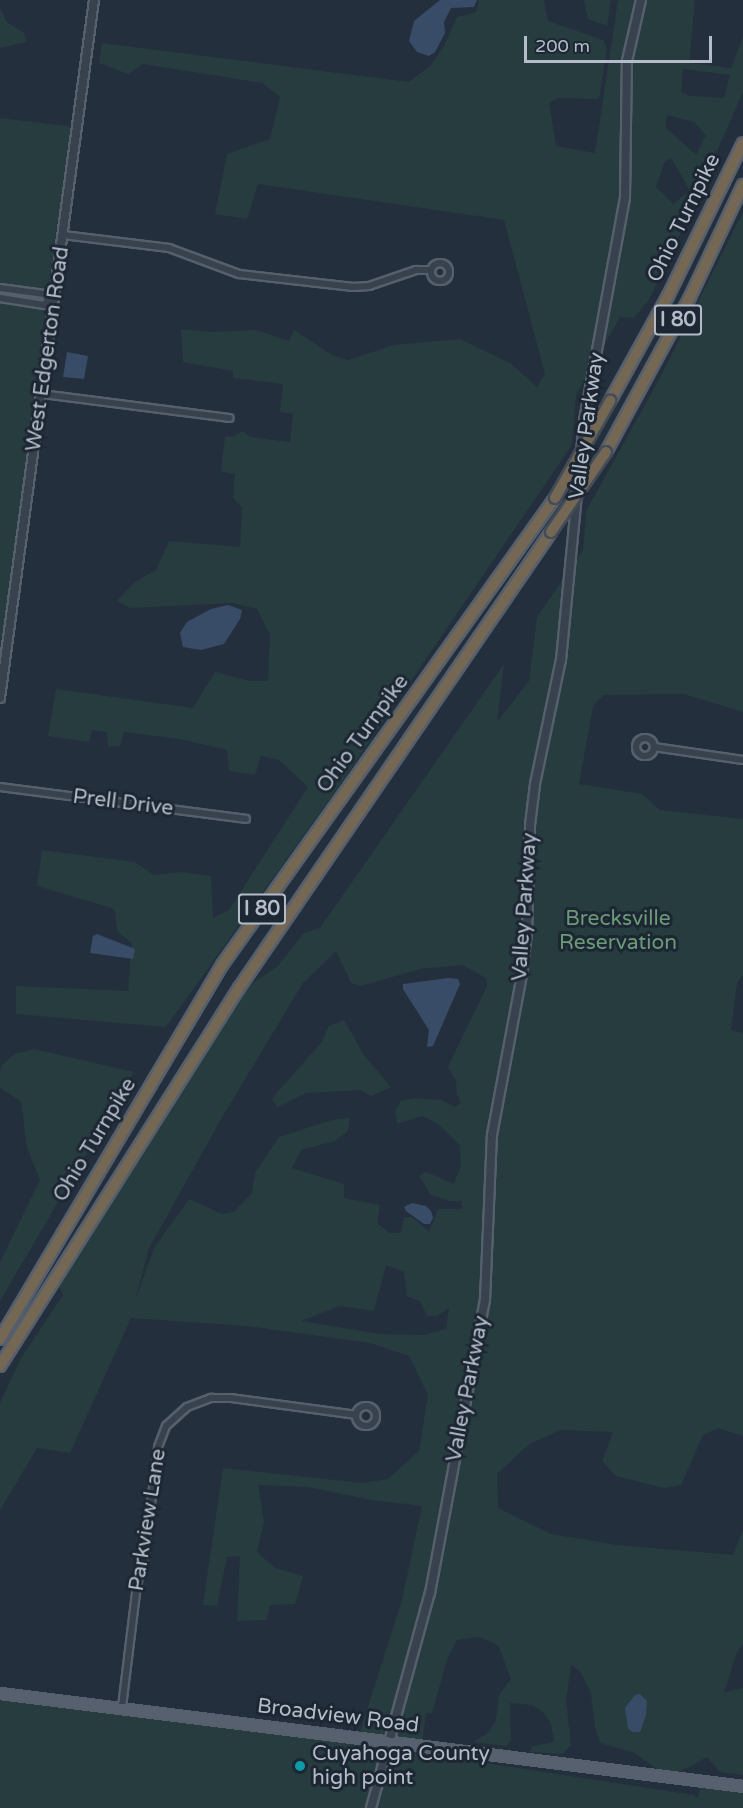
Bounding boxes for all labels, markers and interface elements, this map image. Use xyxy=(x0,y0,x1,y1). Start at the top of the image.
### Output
scale bar xyxy=(527,24,714,62)
text: 200 m xyxy=(535,35,590,57)
street label: Ohio Turnpike xyxy=(642,150,726,286)
street label: West Edgerton Road xyxy=(21,245,75,453)
road number: I 80 xyxy=(652,303,704,337)
street label: Valley Parkway xyxy=(564,351,610,501)
street label: Ohio Turnpike xyxy=(312,670,414,798)
street label: Prell Drive xyxy=(71,784,175,822)
street label: Valley Parkway xyxy=(507,832,543,982)
road number: I 80 xyxy=(236,892,288,926)
park label: Brecksville Reservation xyxy=(559,906,677,956)
street label: Ohio Turnpike xyxy=(48,1074,142,1206)
street label: Valley Parkway xyxy=(441,1314,495,1464)
street label: Parkview Lane xyxy=(124,1447,172,1593)
street label: Broadview Road xyxy=(256,1694,420,1738)
place label: Cuyahoga County high point xyxy=(312,1741,490,1791)
marker: Cuyahoga County high point xyxy=(293,1759,307,1773)

